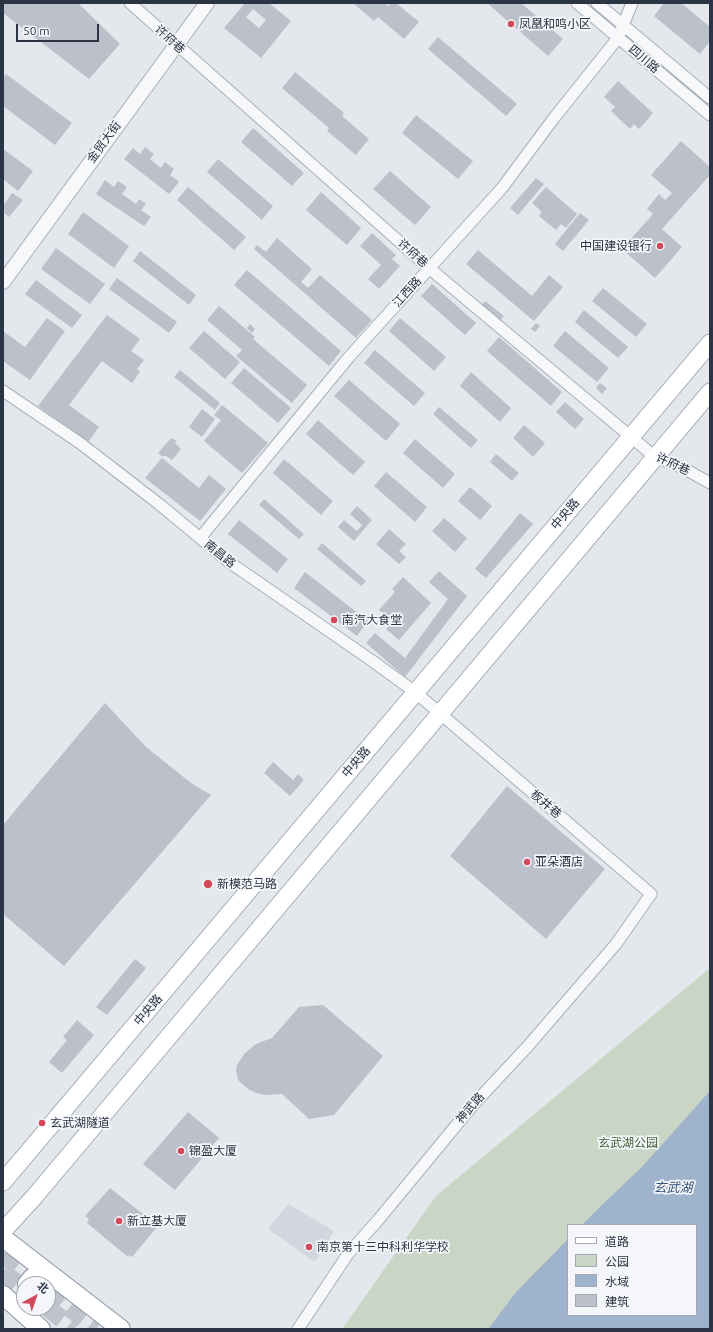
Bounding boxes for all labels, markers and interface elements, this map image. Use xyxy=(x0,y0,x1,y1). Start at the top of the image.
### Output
scale bar xyxy=(18,16,101,42)
place label: 凤凰和鸣小区 xyxy=(519,17,591,31)
marker: 凤凰和鸣小区 xyxy=(506,19,516,29)
street label: 许府巷 xyxy=(152,22,188,56)
text: 50 m xyxy=(23,24,50,37)
street label: 四川路 xyxy=(626,42,662,76)
street label: 金贸大街 xyxy=(84,118,124,166)
street label: 许府巷 xyxy=(395,236,431,270)
place label: 中国建设银行 xyxy=(580,239,652,253)
marker: 中国建设银行 xyxy=(655,241,665,251)
street label: 江西路 xyxy=(390,274,424,310)
street label: 许府巷 xyxy=(654,450,692,478)
street label: 中央路 xyxy=(548,496,582,532)
street label: 南昌路 xyxy=(201,537,239,571)
place label: 南汽大食堂 xyxy=(342,613,402,627)
marker: 南汽大食堂 xyxy=(329,615,339,625)
street label: 中央路 xyxy=(339,744,373,780)
street label: 板井巷 xyxy=(528,787,564,821)
place label: 亚朵酒店 xyxy=(535,855,583,869)
marker: 亚朵酒店 xyxy=(522,857,532,867)
place label: 新模范马路 xyxy=(217,877,277,891)
marker: 新模范马路 xyxy=(202,878,214,890)
street label: 中央路 xyxy=(131,992,165,1028)
street label: 神武路 xyxy=(453,1090,487,1126)
place label: 玄武湖隧道 xyxy=(50,1116,110,1130)
marker: 玄武湖隧道 xyxy=(37,1118,47,1128)
park label: 玄武湖公园 xyxy=(598,1136,658,1150)
place label: 锦盈大厦 xyxy=(189,1144,237,1158)
marker: 锦盈大厦 xyxy=(176,1146,186,1156)
water label: 玄武湖 xyxy=(654,1180,692,1196)
place label: 新立基大厦 xyxy=(127,1214,187,1228)
marker: 新立基大厦 xyxy=(114,1216,124,1226)
legend xyxy=(567,1224,697,1316)
text: 道路 xyxy=(605,1235,629,1248)
place label: 南京第十三中科利华学校 xyxy=(317,1240,449,1254)
marker: 南京第十三中科利华学校 xyxy=(304,1242,314,1252)
text: 公园 xyxy=(605,1255,629,1268)
text: 水域 xyxy=(605,1275,629,1288)
north arrow xyxy=(16,1276,56,1316)
text: 北 xyxy=(35,1279,51,1296)
text: 建筑 xyxy=(605,1295,629,1308)

